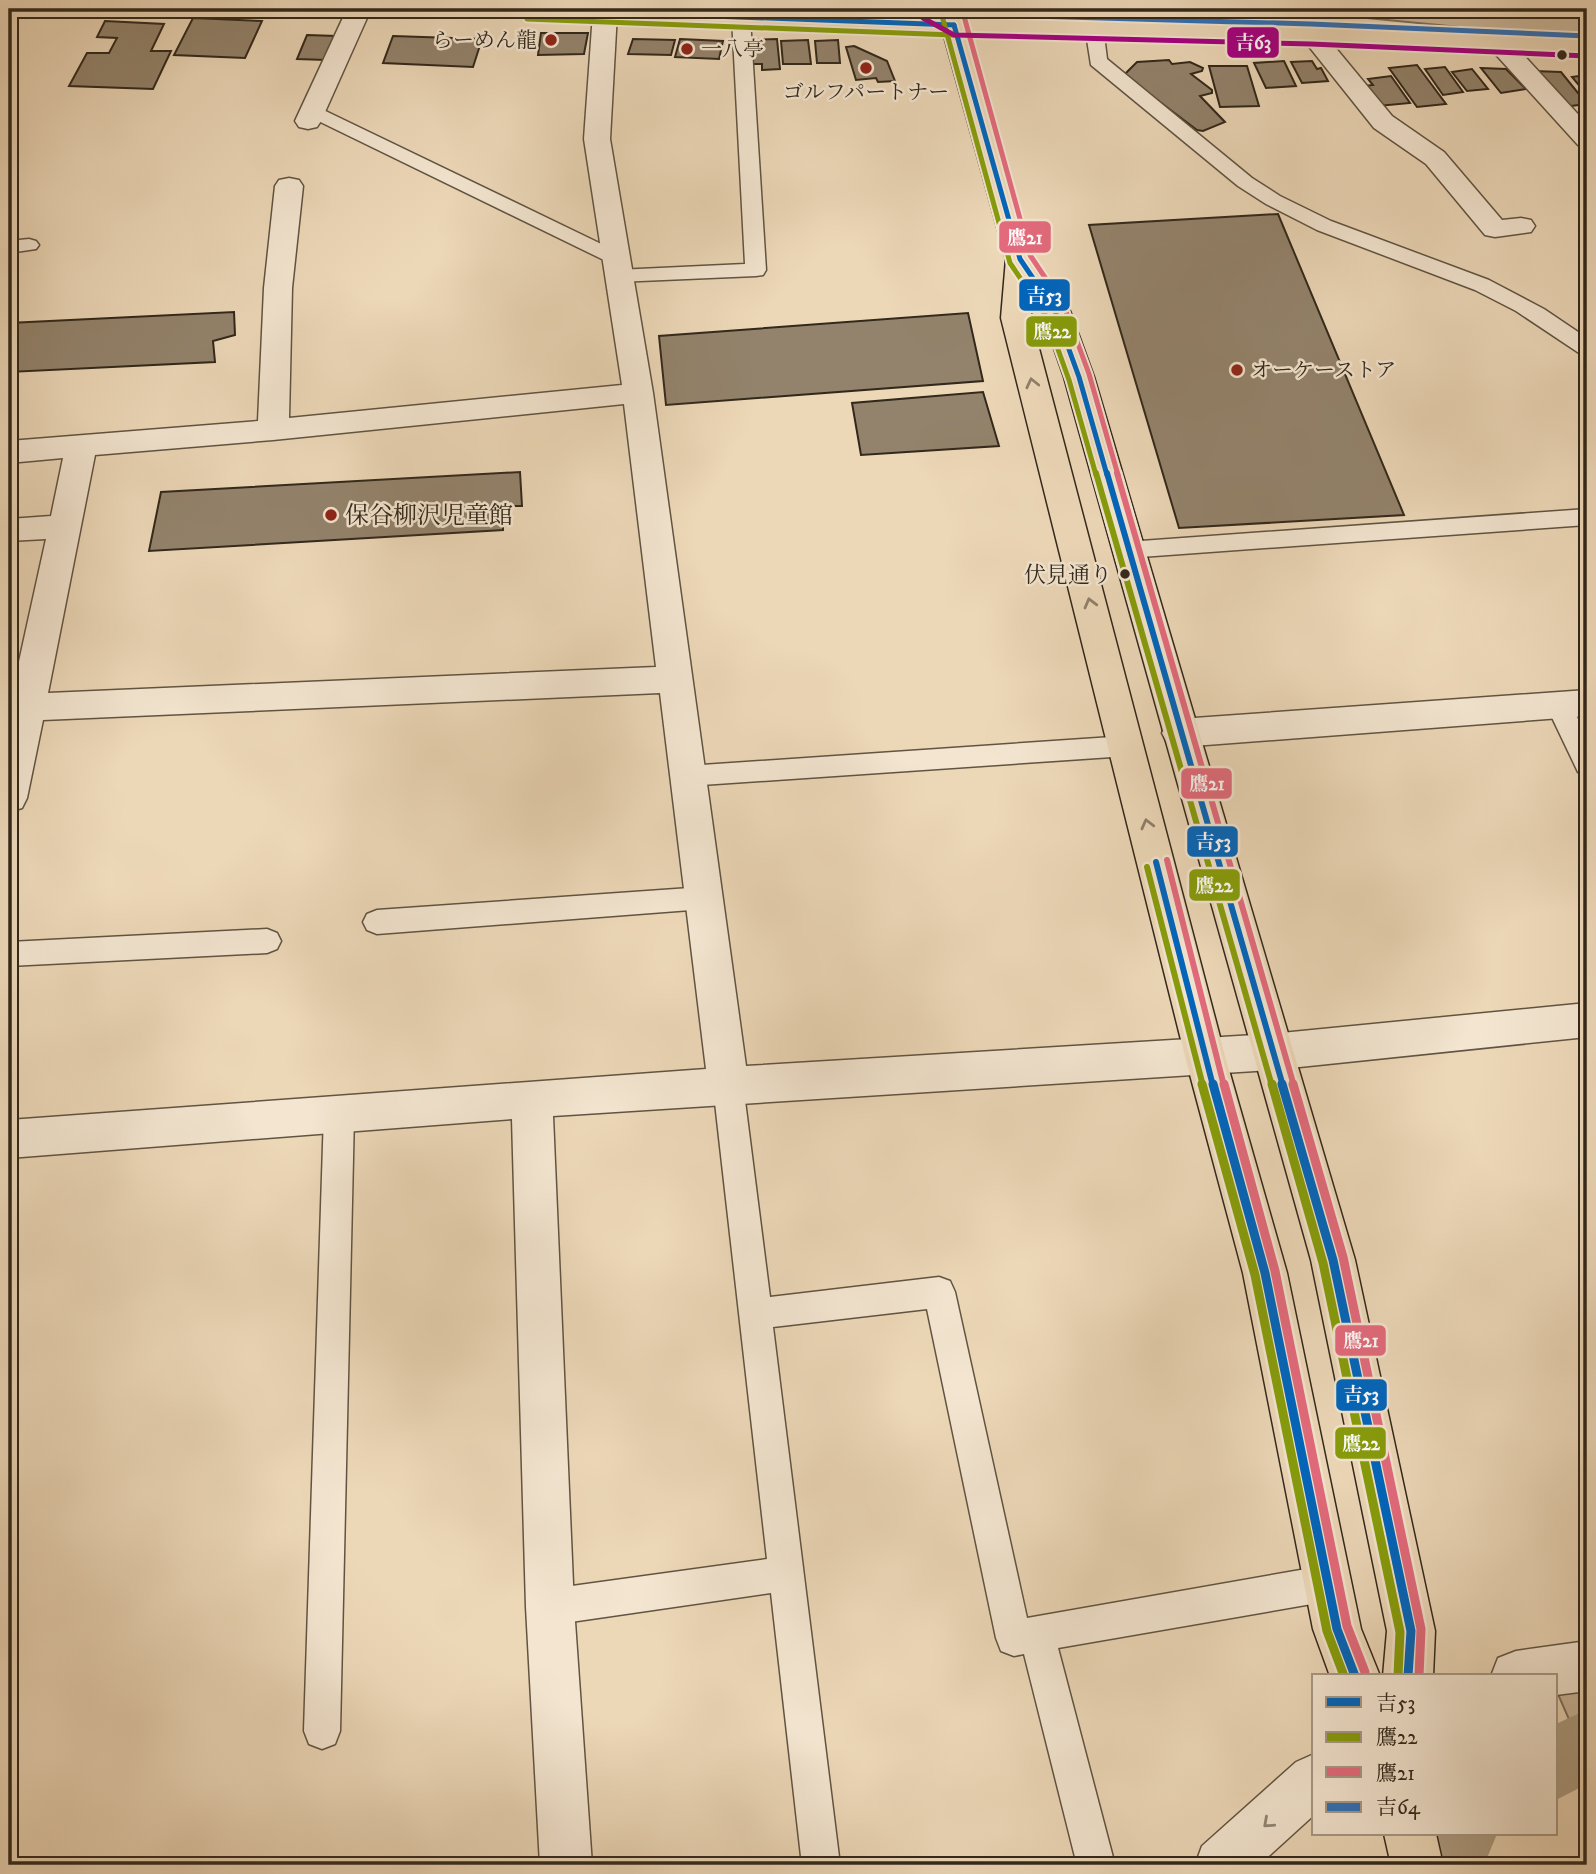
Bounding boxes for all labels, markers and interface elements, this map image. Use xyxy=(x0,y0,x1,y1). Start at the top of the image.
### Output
line badge: 吉63 xyxy=(1226,26,1280,59)
place label: らーめん龍 xyxy=(432,28,537,54)
marker: らーめん龍 xyxy=(543,32,559,48)
text: 吉63 xyxy=(1235,32,1271,55)
place label: 一八亭 xyxy=(701,37,764,63)
marker: 一八亭 xyxy=(679,41,695,57)
unlabelled marker xyxy=(1555,48,1569,62)
marker: ゴルフパートナー xyxy=(858,60,874,76)
place label: ゴルフパートナー xyxy=(783,80,949,106)
line badge: 鷹21 xyxy=(998,220,1052,254)
text: 鷹21 xyxy=(1007,227,1043,250)
line badge: 吉53 xyxy=(1018,278,1071,312)
text: 吉53 xyxy=(1026,285,1062,308)
line badge: 鷹22 xyxy=(1025,315,1078,348)
text: 鷹22 xyxy=(1033,321,1071,344)
place label: オーケーストア xyxy=(1251,358,1396,384)
marker: オーケーストア xyxy=(1229,362,1245,378)
one-way arrow xyxy=(1026,378,1040,390)
place label: 保谷柳沢児童館 xyxy=(345,501,513,531)
marker: 保谷柳沢児童館 xyxy=(323,507,339,523)
place label: 伏見通り xyxy=(1024,562,1112,589)
marker: 伏見通り xyxy=(1118,567,1132,581)
one-way arrow xyxy=(1084,598,1098,610)
line badge: 鷹21 xyxy=(1180,767,1233,800)
text: 鷹21 xyxy=(1189,773,1225,796)
one-way arrow xyxy=(1141,818,1155,830)
line badge: 吉53 xyxy=(1186,825,1239,858)
text: 吉53 xyxy=(1195,831,1231,854)
line badge: 鷹22 xyxy=(1188,868,1241,902)
text: 鷹22 xyxy=(1195,875,1233,898)
line badge: 鷹21 xyxy=(1334,1324,1387,1357)
text: 鷹21 xyxy=(1343,1330,1379,1353)
line badge: 吉53 xyxy=(1335,1378,1388,1412)
text: 吉53 xyxy=(1343,1384,1379,1407)
line badge: 鷹22 xyxy=(1334,1426,1387,1460)
text: 鷹22 xyxy=(1342,1433,1380,1456)
legend xyxy=(1312,1674,1558,1836)
text: 吉53 xyxy=(1376,1691,1415,1717)
text: 鷹22 xyxy=(1376,1725,1418,1751)
text: 鷹21 xyxy=(1376,1761,1415,1787)
text: 吉64 xyxy=(1376,1795,1421,1821)
one-way arrow xyxy=(1263,1814,1276,1827)

